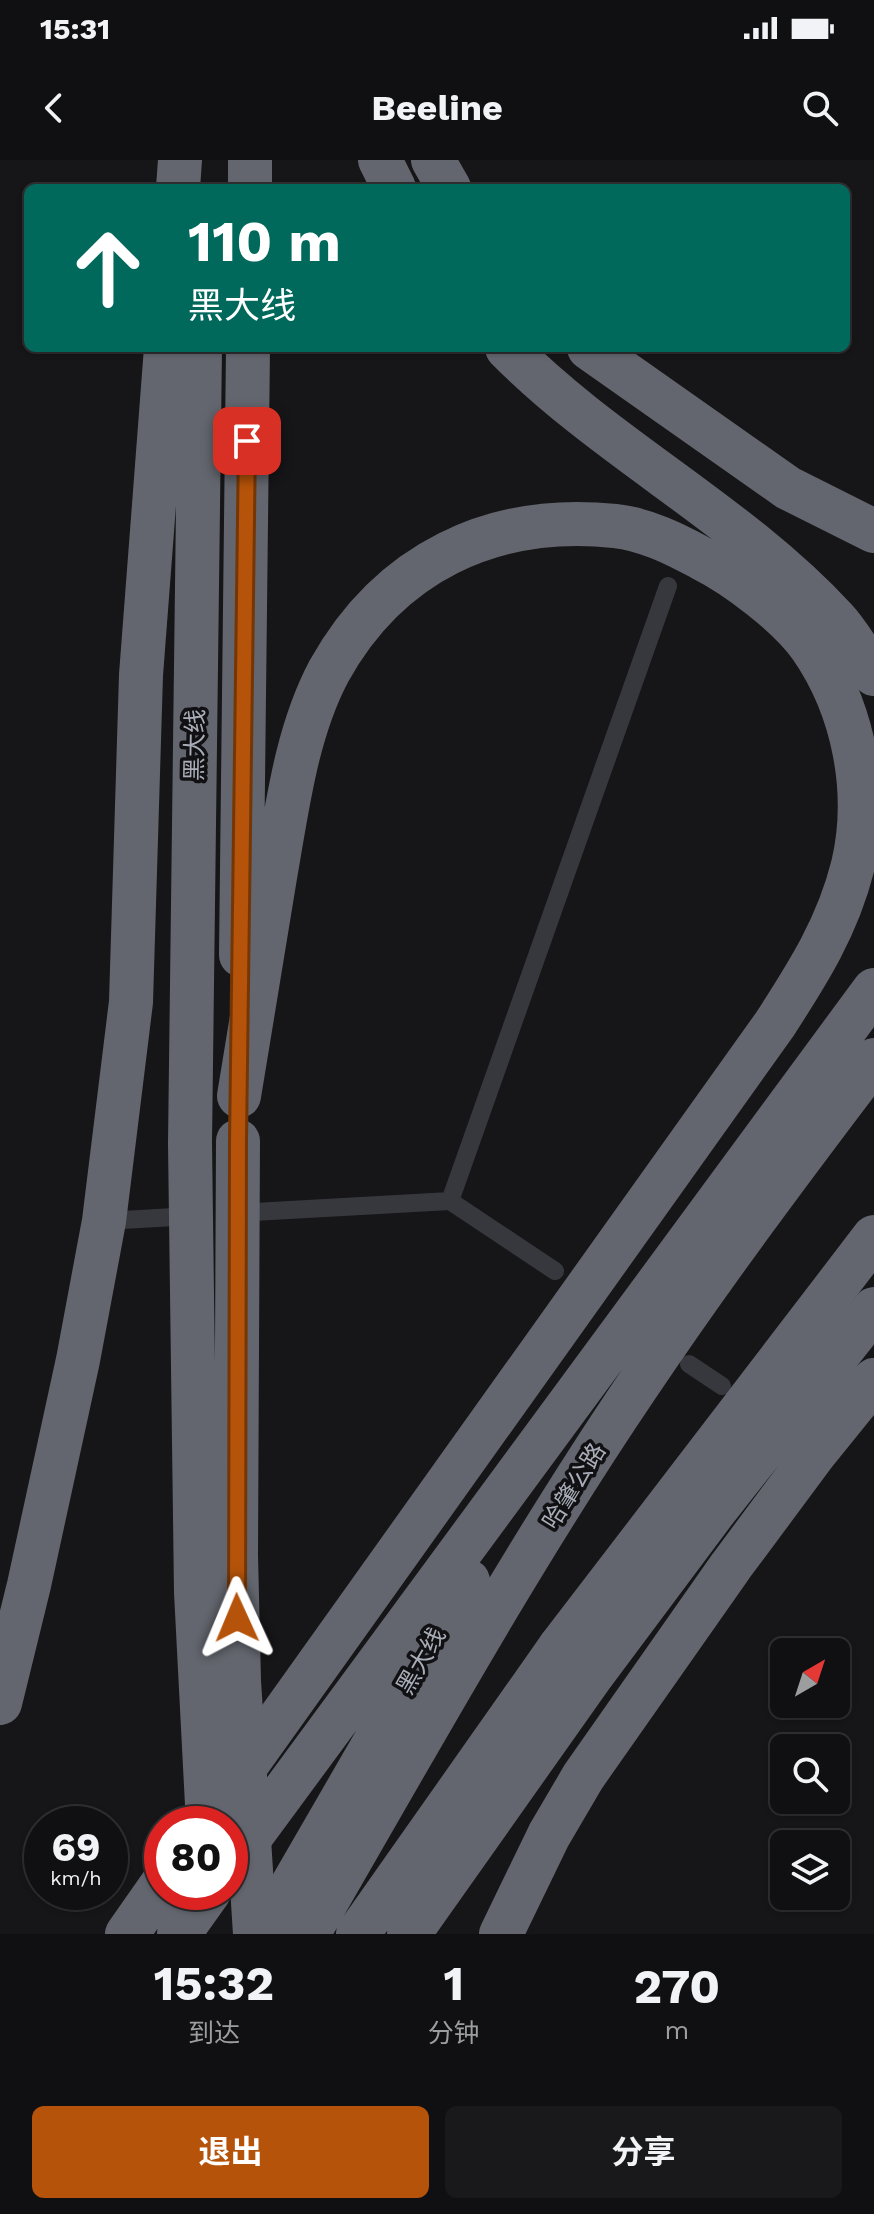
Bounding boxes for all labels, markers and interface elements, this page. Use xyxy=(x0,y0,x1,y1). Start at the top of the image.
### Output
text: 15:31 xyxy=(40,11,110,46)
icon: back xyxy=(32,86,76,130)
icon: search xyxy=(798,86,842,130)
text: Beeline xyxy=(371,87,503,129)
text: 110 m xyxy=(188,209,341,275)
icon: ahead xyxy=(56,216,160,320)
text: 黑大线 xyxy=(188,285,296,327)
pin xyxy=(213,407,281,475)
icon: arrive xyxy=(225,419,269,463)
street label: 黑大线 xyxy=(180,709,210,781)
street label: 哈肇公路 xyxy=(537,1438,611,1534)
position arrow xyxy=(195,1576,279,1660)
street label: 黑大线 xyxy=(391,1623,451,1699)
north arrow xyxy=(770,1638,850,1718)
map controls xyxy=(770,1638,850,1910)
button: search xyxy=(770,1734,850,1814)
speed limit sign: 80 xyxy=(144,1806,248,1910)
text: 69 xyxy=(51,1824,101,1871)
button: layers xyxy=(770,1830,850,1910)
text: km/h xyxy=(50,1866,102,1890)
text: 15:32 xyxy=(154,1955,274,2012)
text: 1 xyxy=(443,1955,464,2012)
text: 270 xyxy=(634,1958,720,2015)
text: m xyxy=(665,2015,689,2045)
text: 到达 xyxy=(188,2018,240,2048)
text: 分钟 xyxy=(428,2018,480,2048)
button: 退出 xyxy=(32,2106,429,2198)
button: 分享 xyxy=(445,2106,842,2198)

